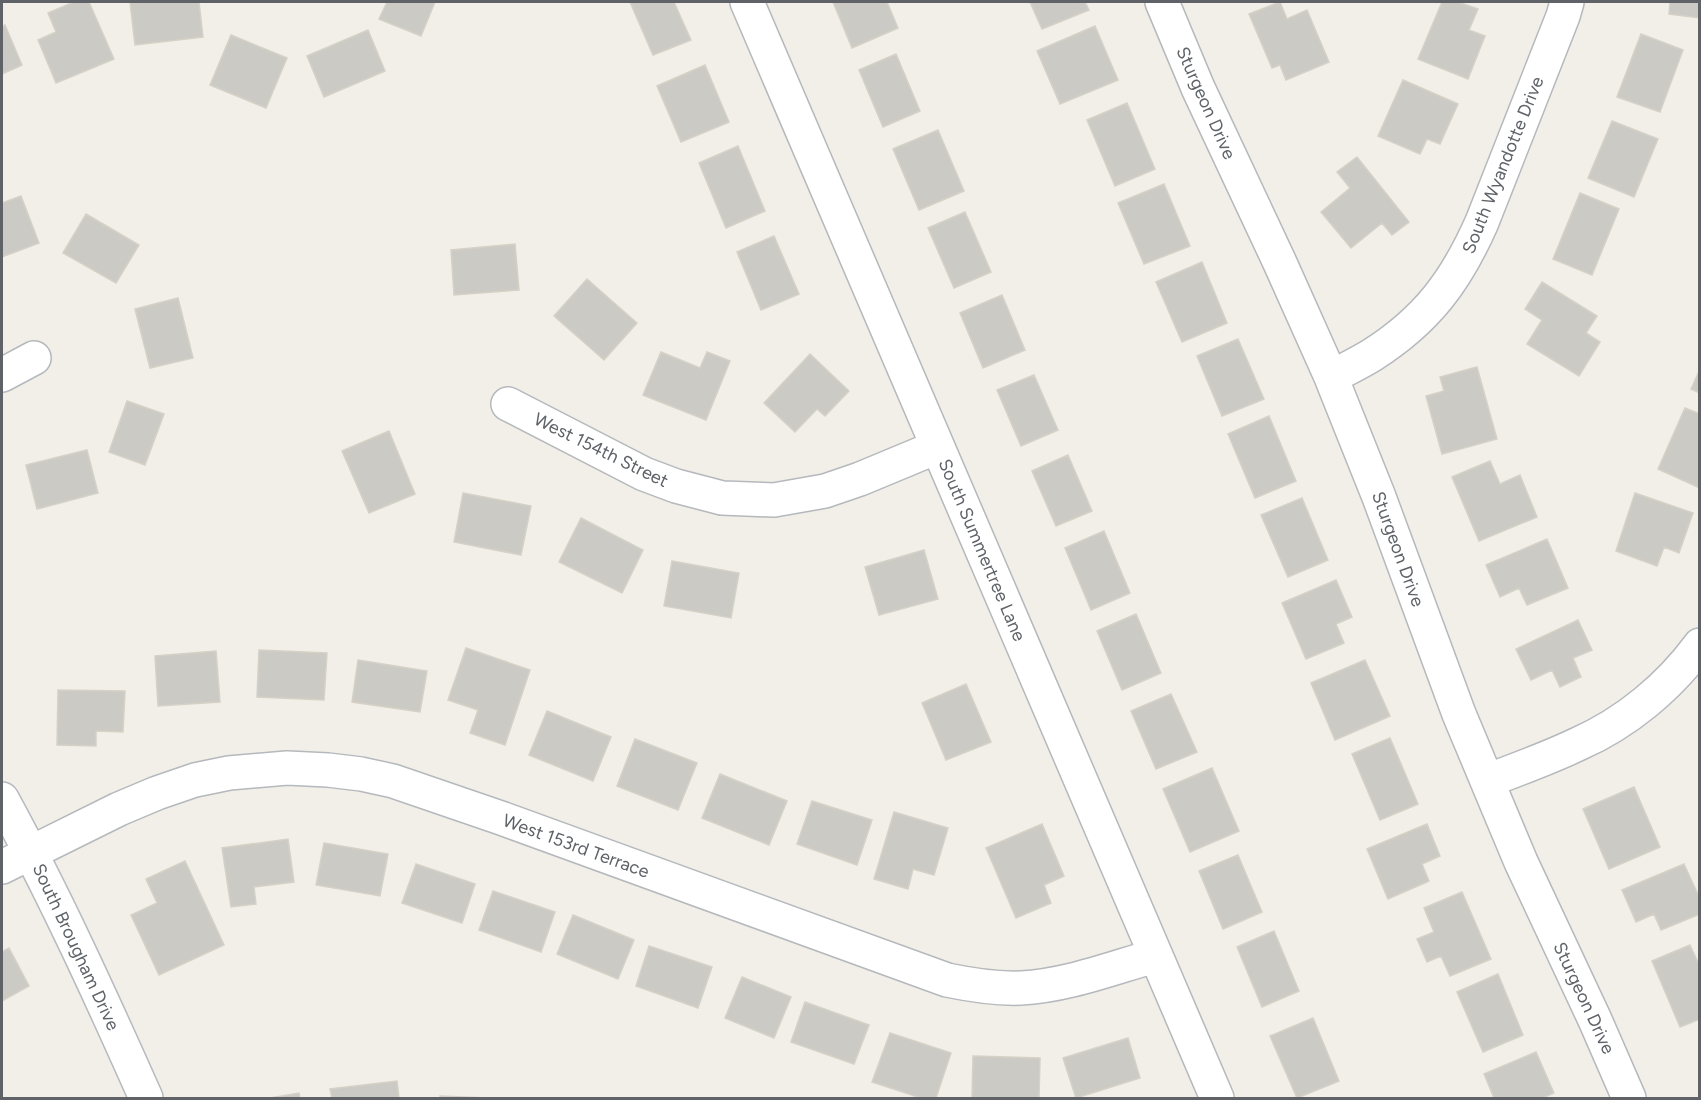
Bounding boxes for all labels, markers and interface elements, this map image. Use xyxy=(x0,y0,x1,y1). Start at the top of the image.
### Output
street label: Sturgeon Drive xyxy=(1171,43,1241,163)
street label: South Wyandotte Drive xyxy=(1457,73,1549,257)
street label: West 154th Street xyxy=(530,408,672,492)
street label: South Summertree Lane xyxy=(934,456,1030,645)
street label: Sturgeon Drive xyxy=(1367,488,1429,610)
street label: West 153rd Terrace xyxy=(500,809,652,883)
street label: South Brougham Drive xyxy=(28,860,124,1034)
street label: Sturgeon Drive xyxy=(1548,939,1620,1058)

